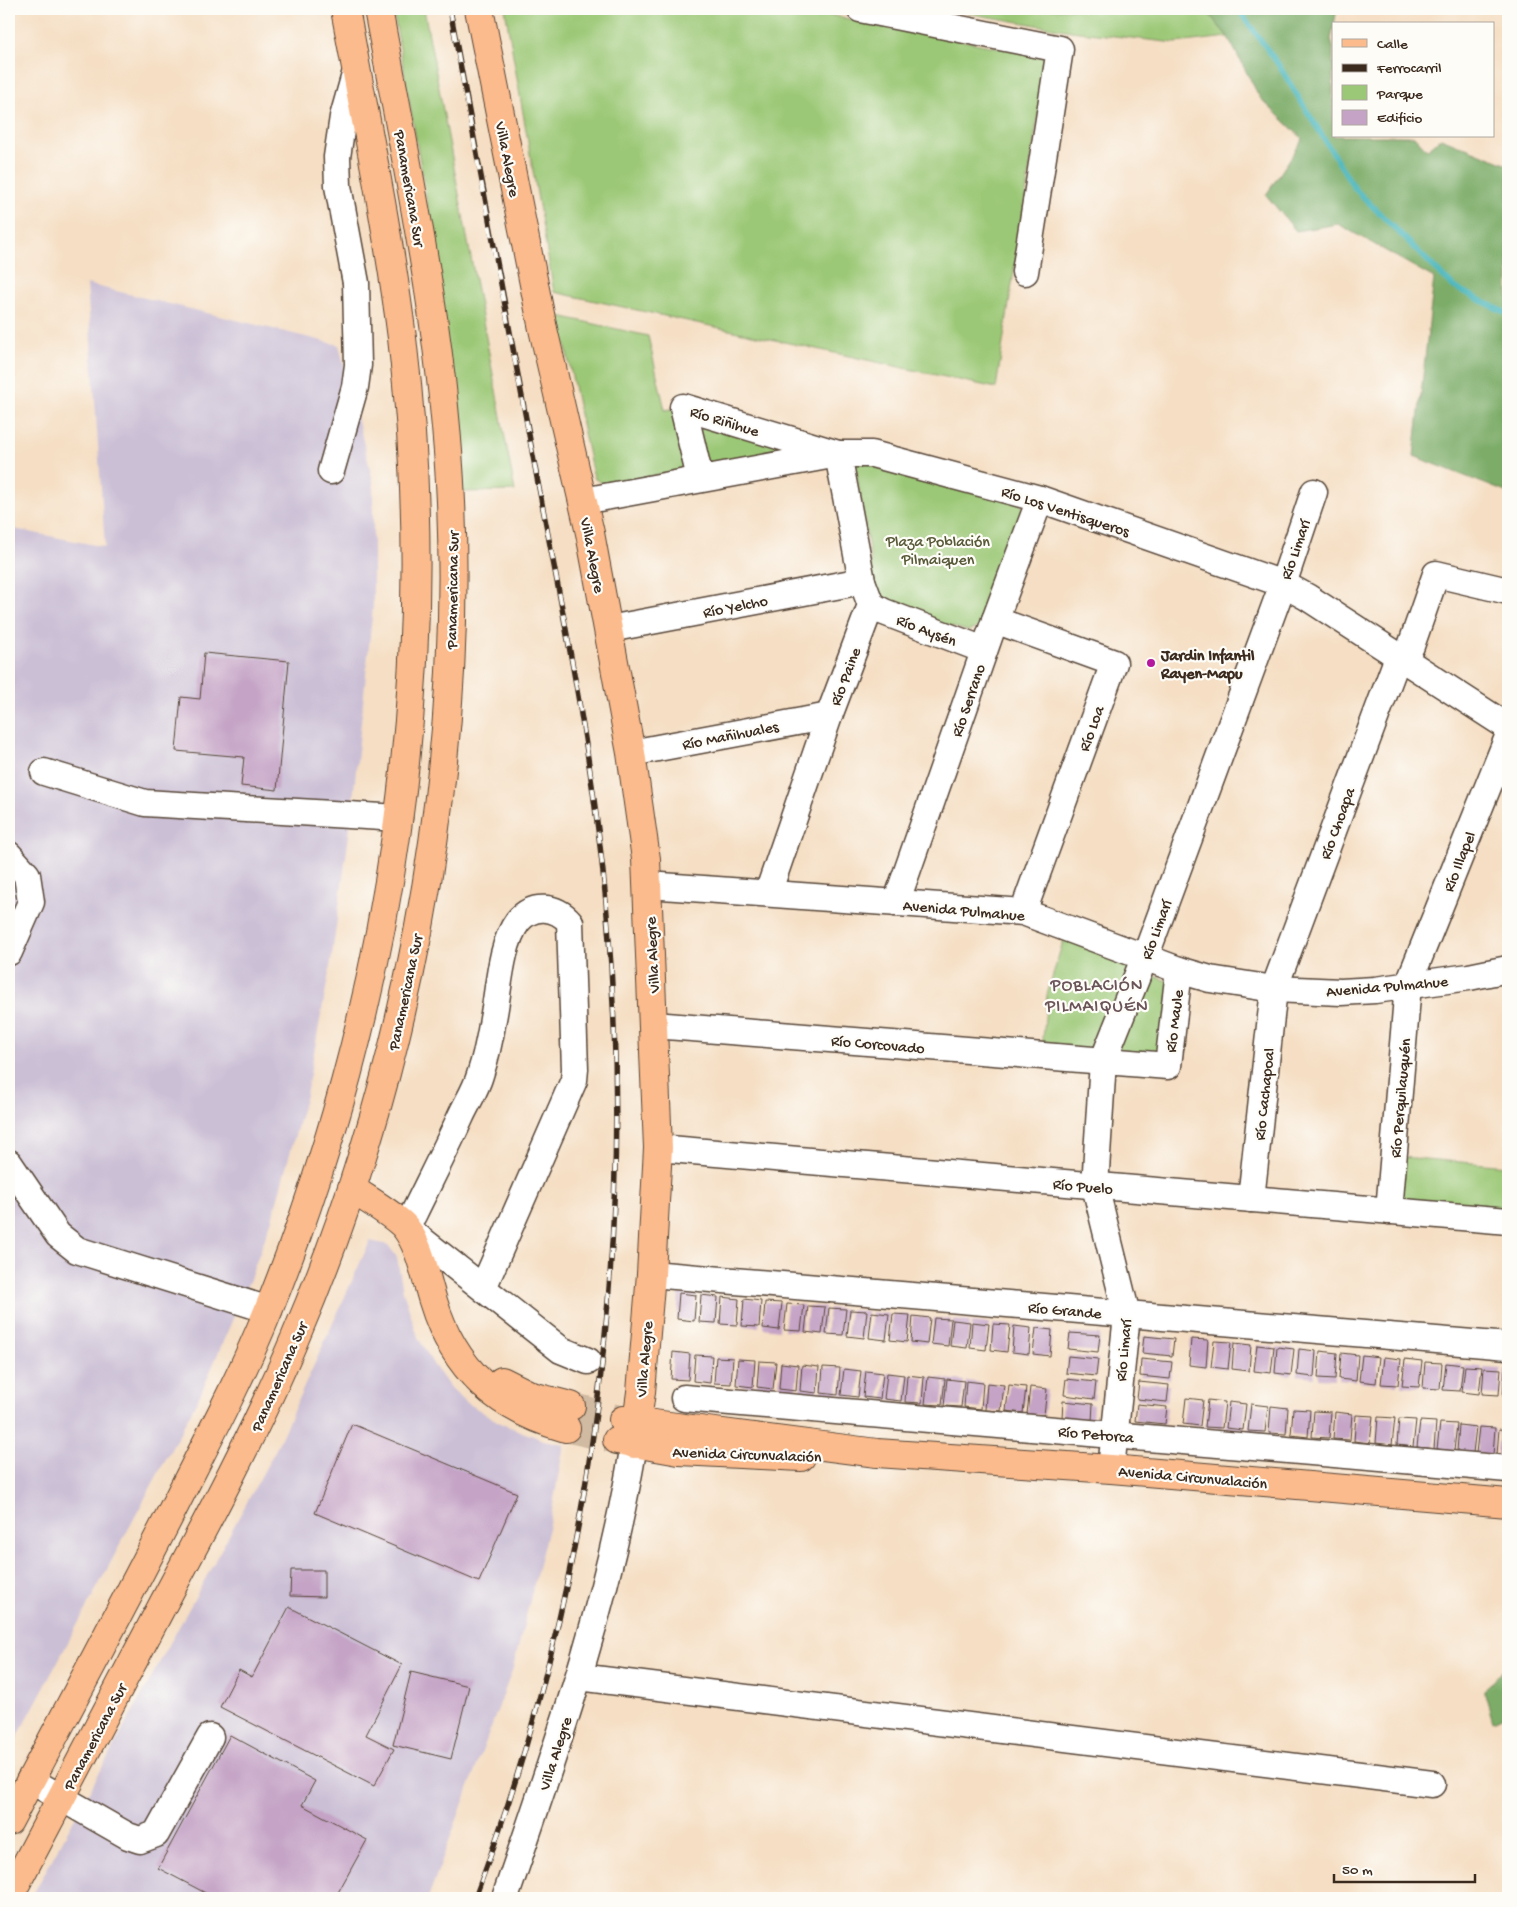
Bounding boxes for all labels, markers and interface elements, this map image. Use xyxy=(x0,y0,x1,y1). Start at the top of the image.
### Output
legend xyxy=(1332,22,1494,138)
text: Calle xyxy=(1377,36,1408,54)
text: Ferrocarril xyxy=(1376,60,1441,78)
text: Parque xyxy=(1376,86,1423,104)
text: Edificio xyxy=(1377,110,1423,128)
street label: Villa Alegre xyxy=(489,119,522,200)
street label: Panamericana Sur xyxy=(388,128,427,250)
street label: Río Riñihue xyxy=(687,404,762,443)
street label: Río Los Ventisqueros xyxy=(998,484,1132,543)
street label: Villa Alegre xyxy=(574,515,607,596)
street label: Río Limarí xyxy=(1278,517,1317,583)
street label: Panamericana Sur xyxy=(444,530,465,650)
park label: Plaza Población Pilmaiquen xyxy=(885,534,990,571)
street label: Río Yelcho xyxy=(702,593,770,624)
street label: Río Aysén xyxy=(893,612,959,653)
street label: Río Paine xyxy=(827,645,867,709)
place label: Jardin Infantil Rayen-Mapu xyxy=(1160,647,1255,685)
marker: Jardin Infantil Rayen-Mapu xyxy=(1145,657,1157,669)
street label: Río Serrano xyxy=(949,662,992,740)
street label: Río Loa xyxy=(1076,703,1111,755)
street label: Río Mañihuales xyxy=(681,719,782,756)
street label: Río Choapa xyxy=(1318,785,1361,863)
street label: Río Illapel xyxy=(1441,829,1482,895)
street label: Río Limarí xyxy=(1139,897,1178,963)
street label: Avenida Pulmahue xyxy=(902,898,1026,927)
street label: Villa Alegre xyxy=(643,915,666,994)
street label: Panamericana Sur xyxy=(386,932,429,1053)
street label: Avenida Pulmahue xyxy=(1326,974,1450,1003)
district label: POBLACIÓN PILMAIQUÉN xyxy=(1044,976,1149,1018)
street label: Río Maule xyxy=(1163,988,1190,1054)
street label: Río Corcovado xyxy=(830,1033,925,1060)
street label: Río Perquilauquén xyxy=(1388,1037,1417,1159)
street label: Río Cachapoal xyxy=(1252,1047,1281,1142)
street label: Río Puelo xyxy=(1052,1176,1114,1201)
street label: Río Grande xyxy=(1027,1300,1103,1325)
street label: Panamericana Sur xyxy=(248,1318,314,1436)
street label: Río Limarí xyxy=(1113,1318,1138,1382)
street label: Villa Alegre xyxy=(634,1320,659,1399)
street label: Río Petorca xyxy=(1057,1424,1135,1449)
street label: Avenida Circunvalación xyxy=(672,1444,822,1469)
street label: Avenida Circunvalación xyxy=(1117,1464,1268,1495)
street label: Panamericana Sur xyxy=(61,1680,134,1795)
street label: Villa Alegre xyxy=(536,1714,578,1794)
scale bar xyxy=(1334,1852,1476,1884)
text: 50 m xyxy=(1342,1862,1373,1880)

